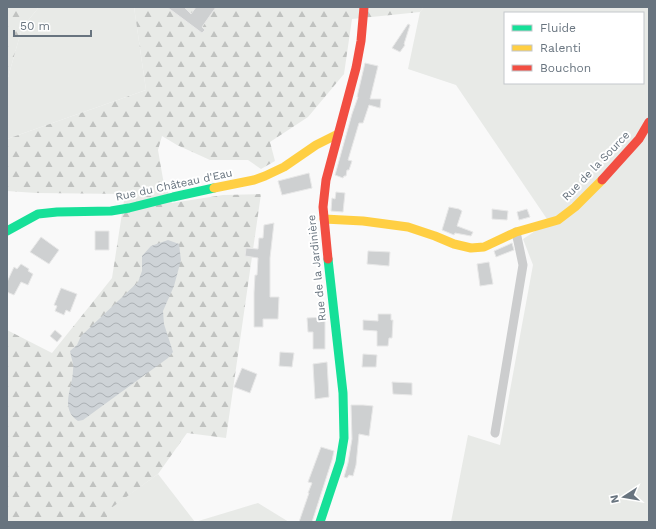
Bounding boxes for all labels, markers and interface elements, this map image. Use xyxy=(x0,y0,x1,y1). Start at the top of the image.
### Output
scale bar xyxy=(14,12,91,38)
legend xyxy=(504,12,644,84)
text: 50 m xyxy=(20,19,50,33)
text: Fluide xyxy=(540,21,576,35)
text: Ralenti xyxy=(540,41,581,55)
text: Bouchon xyxy=(540,61,591,75)
street label: Rue de la Source xyxy=(560,129,632,203)
street label: Rue du Château d'Eau xyxy=(114,166,234,204)
street label: Rue de la Jardinière xyxy=(305,214,329,322)
north arrow xyxy=(604,477,644,517)
text: N xyxy=(608,494,622,504)

